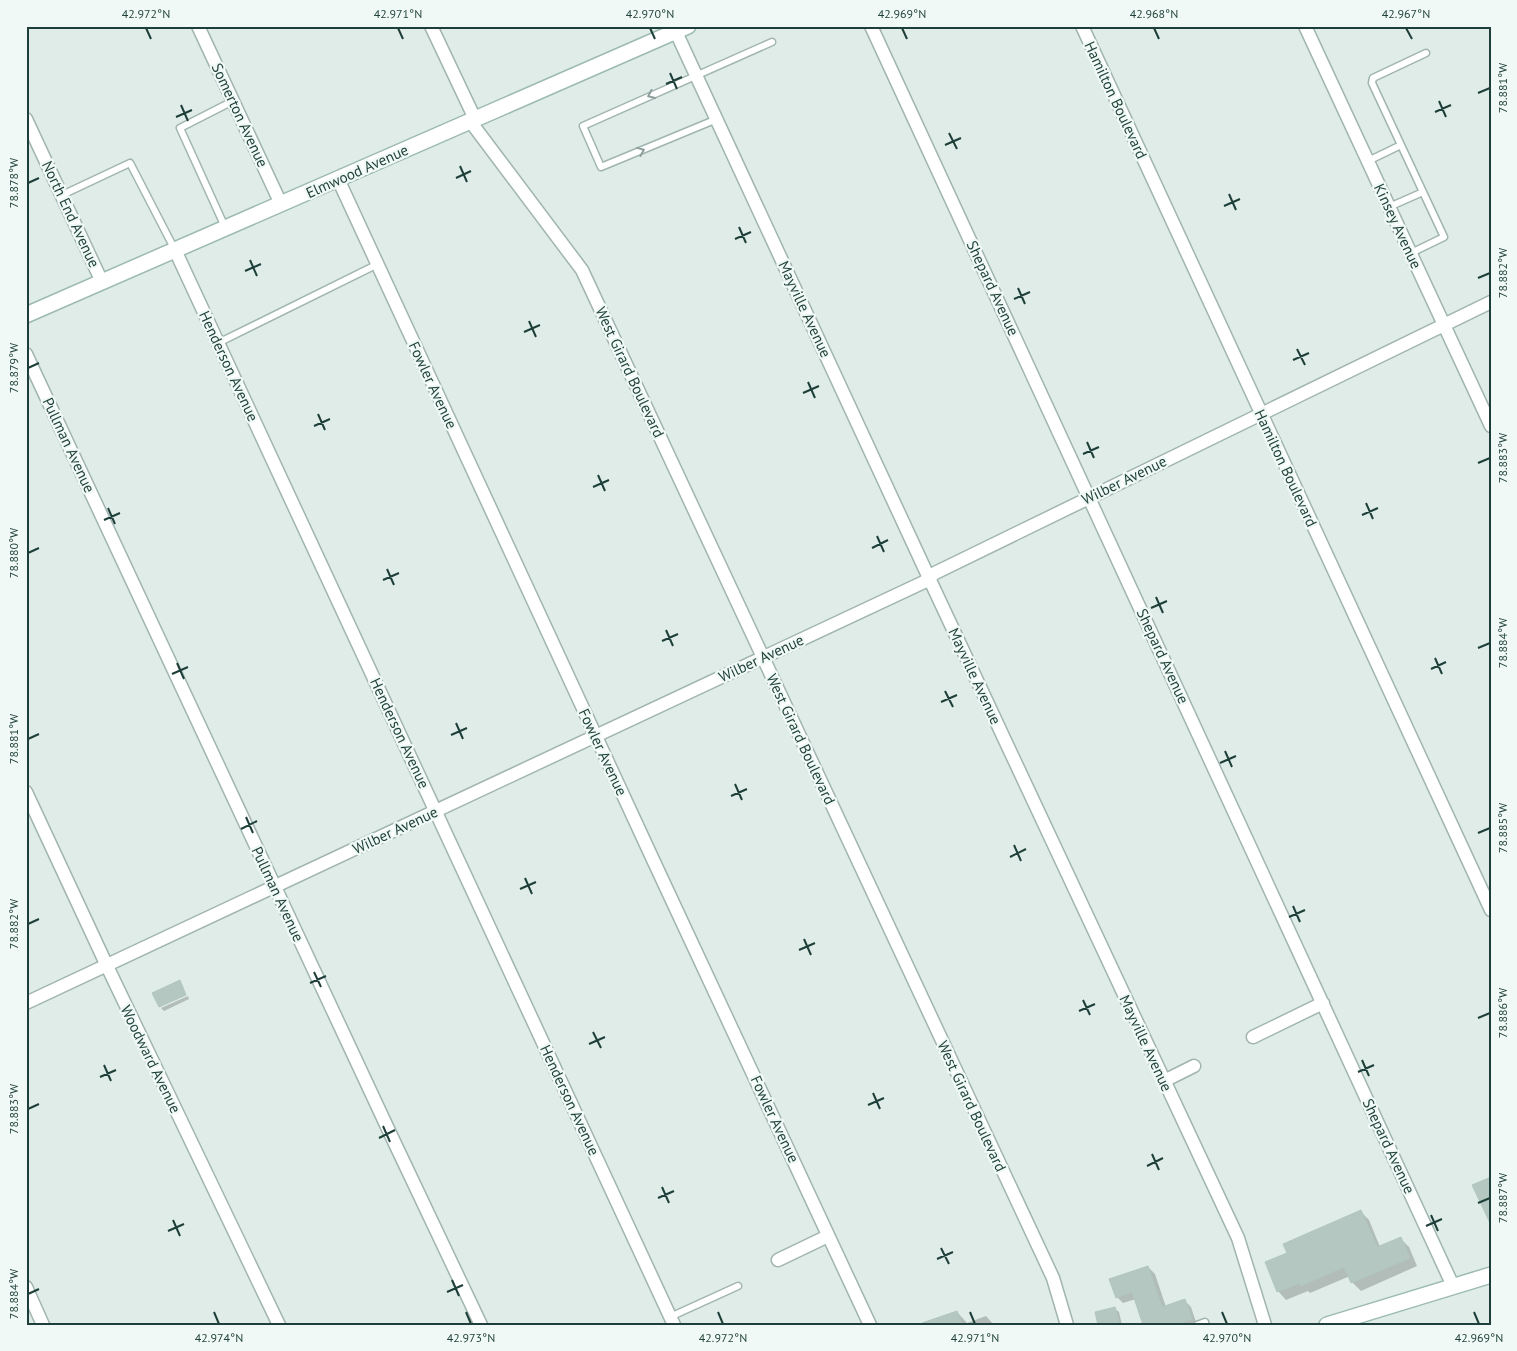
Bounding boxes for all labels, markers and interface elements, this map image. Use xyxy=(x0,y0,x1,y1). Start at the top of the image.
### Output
text: 42.972°N xyxy=(122,6,170,21)
text: 42.971°N xyxy=(374,6,422,21)
text: 42.970°N xyxy=(626,6,674,21)
text: 42.969°N xyxy=(878,6,926,21)
text: 42.968°N xyxy=(1130,6,1178,21)
text: 42.967°N xyxy=(1382,6,1430,21)
street label: Hamilton Boulevard xyxy=(1080,38,1152,162)
street label: Somerton Avenue xyxy=(208,60,272,170)
text: 78.881°W xyxy=(1495,63,1510,113)
one-way arrow xyxy=(647,89,656,100)
street label: Elmwood Avenue xyxy=(303,140,411,202)
one-way arrow xyxy=(636,146,645,157)
text: 78.878°W xyxy=(6,158,21,208)
street label: North End Avenue xyxy=(38,158,104,270)
street label: Kinsey Avenue xyxy=(1370,180,1426,272)
street label: Shepard Avenue xyxy=(963,237,1023,339)
text: 78.882°W xyxy=(1495,248,1510,298)
street label: Mayville Avenue xyxy=(774,258,836,360)
street label: West Girard Boulevard xyxy=(591,304,669,440)
street label: Henderson Avenue xyxy=(195,308,263,424)
street label: Fowler Avenue xyxy=(404,338,462,432)
text: 78.879°W xyxy=(6,343,21,393)
street label: Pullman Avenue xyxy=(39,394,99,496)
street label: Hamilton Boulevard xyxy=(1250,406,1322,530)
text: 78.883°W xyxy=(1495,433,1510,483)
street label: Wilber Avenue xyxy=(1078,451,1170,509)
text: 78.880°W xyxy=(6,528,21,578)
street label: Shepard Avenue xyxy=(1133,605,1193,707)
text: 78.884°W xyxy=(1495,618,1510,668)
street label: Mayville Avenue xyxy=(944,625,1006,727)
street label: Wilber Avenue xyxy=(715,630,807,686)
street label: West Girard Boulevard xyxy=(762,671,840,807)
street label: Henderson Avenue xyxy=(366,675,434,791)
street label: Fowler Avenue xyxy=(574,705,632,799)
text: 78.881°W xyxy=(6,714,21,764)
street label: Wilber Avenue xyxy=(349,802,441,858)
text: 78.885°W xyxy=(1495,803,1510,853)
street label: Pullman Avenue xyxy=(248,843,308,945)
text: 78.882°W xyxy=(6,899,21,949)
text: 78.886°W xyxy=(1495,988,1510,1038)
street label: Mayville Avenue xyxy=(1115,992,1177,1094)
street label: Woodward Avenue xyxy=(117,1002,185,1116)
street label: West Girard Boulevard xyxy=(933,1038,1011,1174)
street label: Henderson Avenue xyxy=(536,1042,604,1158)
street label: Fowler Avenue xyxy=(746,1072,804,1166)
text: 78.883°W xyxy=(6,1084,21,1134)
street label: Shepard Avenue xyxy=(1359,1095,1419,1197)
text: 78.887°W xyxy=(1495,1173,1510,1223)
text: 78.884°W xyxy=(6,1269,21,1319)
text: 42.974°N xyxy=(195,1330,243,1345)
text: 42.973°N xyxy=(447,1330,495,1345)
text: 42.972°N xyxy=(699,1330,747,1345)
text: 42.971°N xyxy=(951,1330,999,1345)
text: 42.970°N xyxy=(1203,1330,1251,1345)
text: 42.969°N xyxy=(1455,1330,1503,1345)

